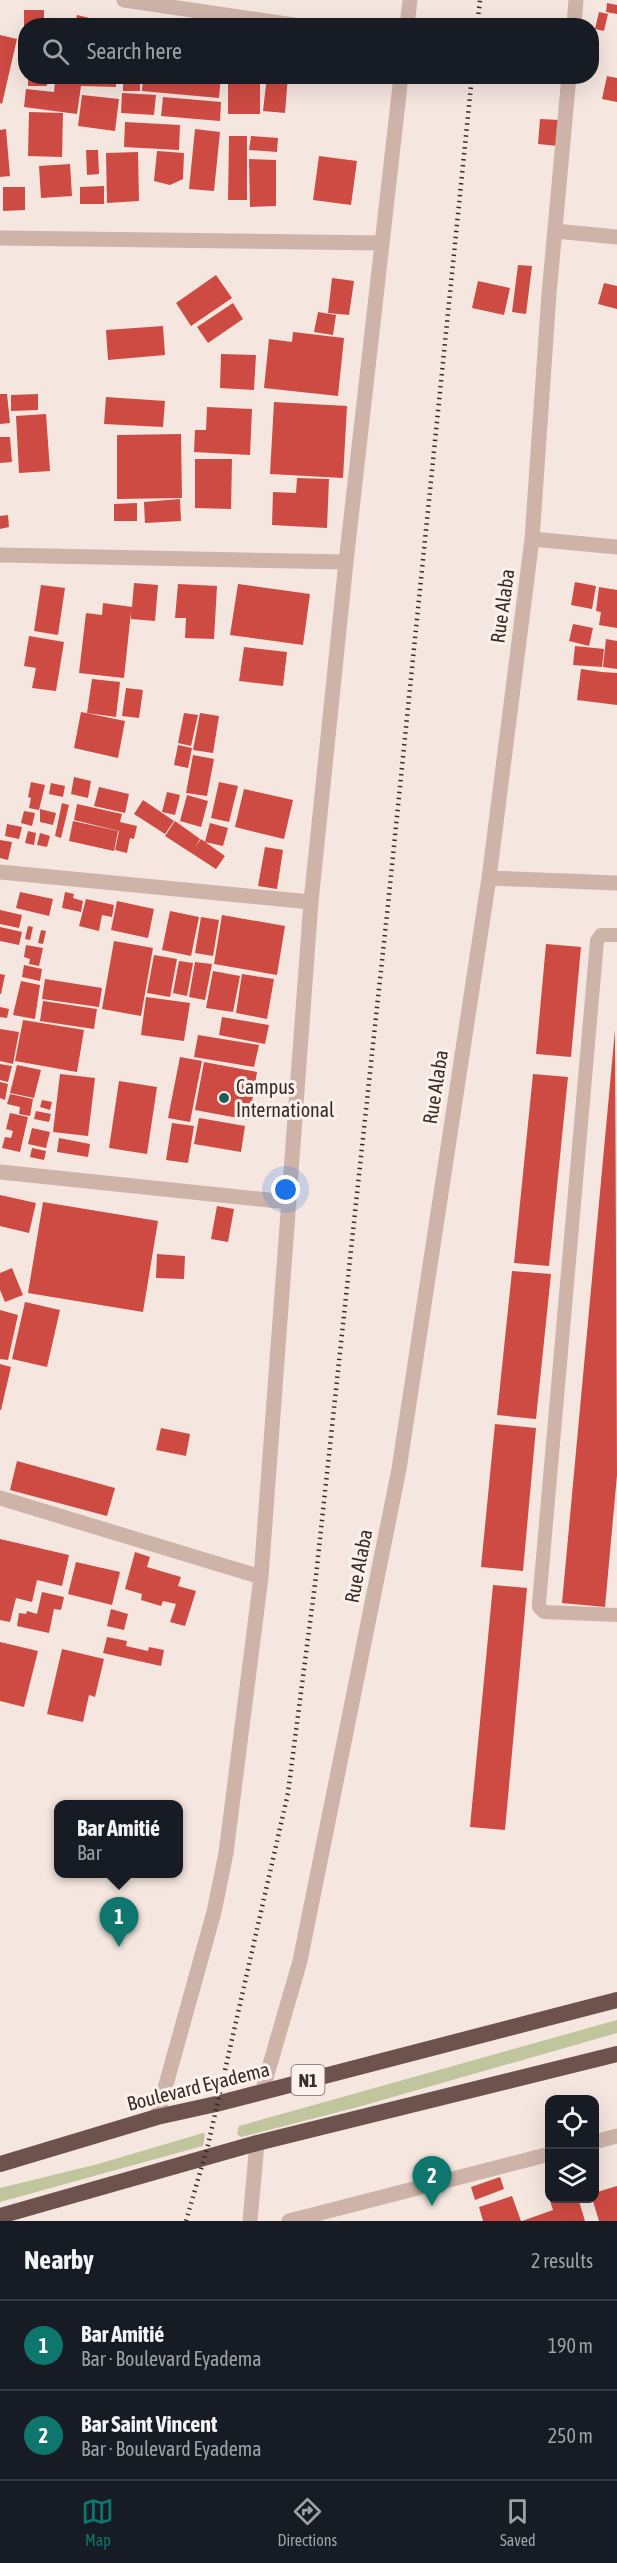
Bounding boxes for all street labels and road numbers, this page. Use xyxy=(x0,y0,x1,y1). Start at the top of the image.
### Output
street label: Rue Alaba xyxy=(485,567,519,645)
street label: Rue Alaba xyxy=(418,1048,452,1126)
street label: Rue Alaba xyxy=(340,1527,376,1605)
street label: Boulevard Eyadema xyxy=(124,2057,272,2115)
road number: N1 xyxy=(292,2065,324,2095)

